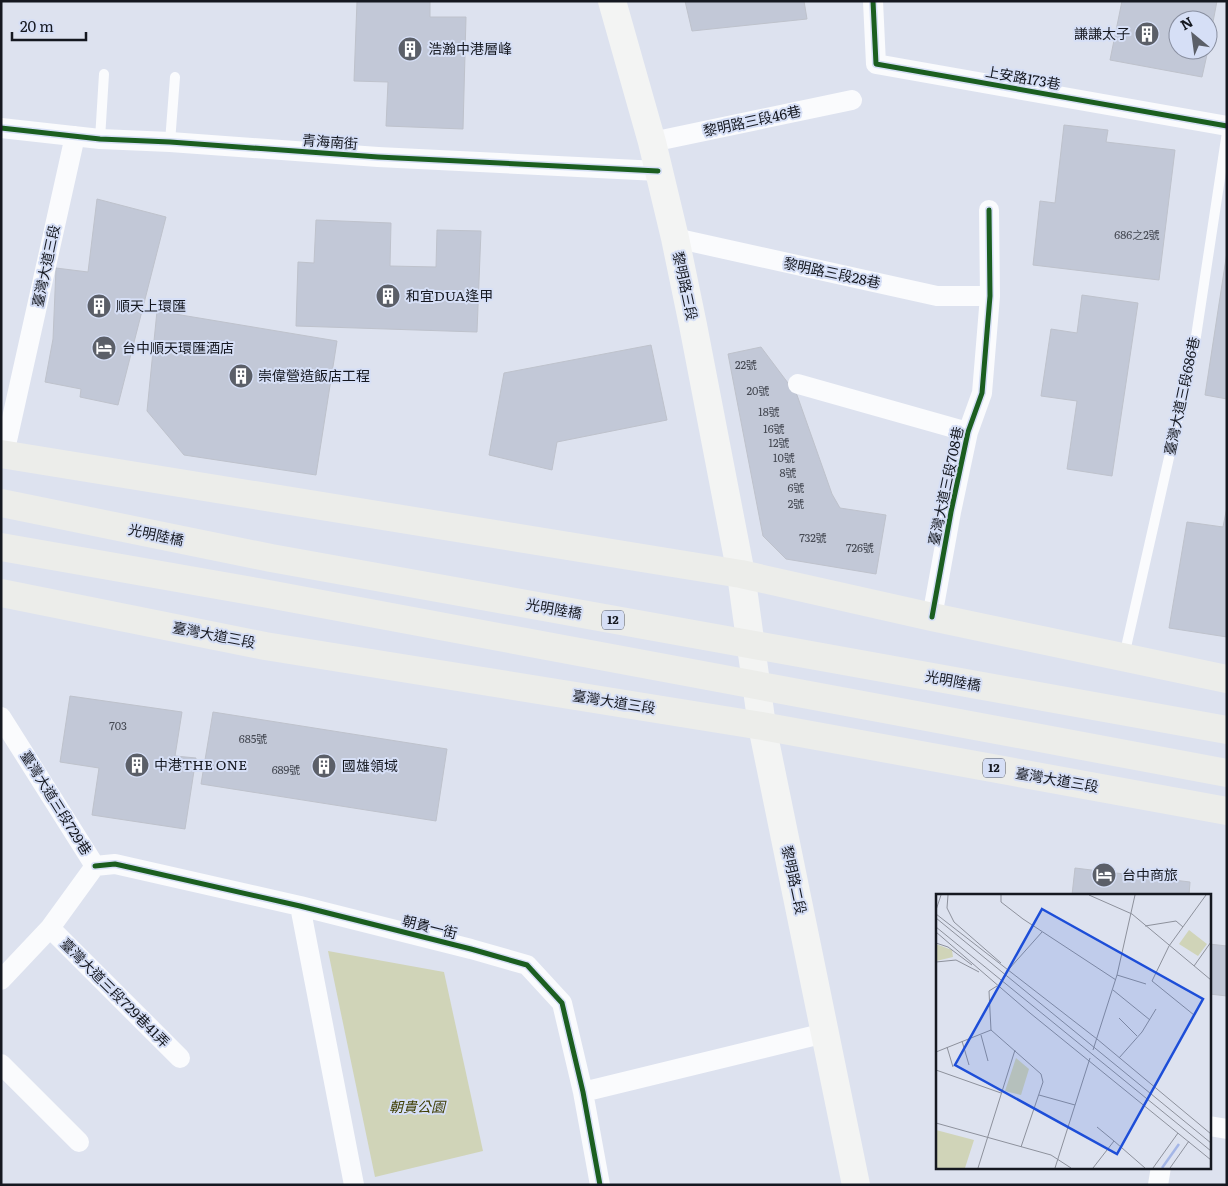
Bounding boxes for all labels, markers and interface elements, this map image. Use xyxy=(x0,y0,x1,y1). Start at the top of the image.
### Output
scale bar xyxy=(12,10,86,42)
north arrow xyxy=(1168,10,1218,60)
text: N xyxy=(1176,11,1196,34)
text: 20 m xyxy=(20,14,54,37)
building icon: 謙謙太子 xyxy=(1134,21,1160,47)
place label: 謙謙太子 xyxy=(1074,23,1130,43)
building icon: 浩瀚中港層峰 xyxy=(397,36,423,62)
place label: 浩瀚中港層峰 xyxy=(428,38,512,58)
street label: 上安路173巷 xyxy=(984,61,1062,93)
street label: 黎明路三段46巷 xyxy=(701,100,802,140)
street label: 青海南街 xyxy=(301,129,359,153)
street label: 臺灣大道三段 xyxy=(27,223,64,309)
house number: 686之2號 xyxy=(1114,226,1160,242)
street label: 黎明路三段 xyxy=(669,249,703,322)
street label: 黎明路三段28巷 xyxy=(782,252,883,292)
building icon: 和宜DUA逢甲 xyxy=(375,283,401,309)
place label: 和宜DUA逢甲 xyxy=(406,285,493,305)
building icon: 順天上環匯 xyxy=(86,293,112,319)
place label: 順天上環匯 xyxy=(116,295,186,315)
hotel icon: 台中順天環匯酒店 xyxy=(91,335,117,361)
street label: 臺灣大道三段686巷 xyxy=(1159,335,1203,457)
place label: 台中順天環匯酒店 xyxy=(122,337,234,357)
house number: 22號 xyxy=(735,356,757,372)
building icon: 崇偉營造飯店工程 xyxy=(228,363,254,389)
place label: 崇偉營造飯店工程 xyxy=(258,365,370,385)
house number: 20號 xyxy=(747,382,769,398)
house number: 18號 xyxy=(758,403,780,419)
house number: 16號 xyxy=(763,420,785,436)
street label: 臺灣大道三段708巷 xyxy=(923,425,967,547)
house number: 12號 xyxy=(768,434,790,450)
house number: 10號 xyxy=(773,449,795,465)
house number: 8號 xyxy=(779,464,797,480)
house number: 6號 xyxy=(788,479,804,495)
house number: 2號 xyxy=(788,495,804,511)
street label: 光明陸橋 xyxy=(127,518,186,550)
house number: 732號 xyxy=(799,529,827,545)
house number: 726號 xyxy=(846,539,874,555)
street label: 光明陸橋 xyxy=(525,593,583,623)
road number: 12 xyxy=(602,610,624,630)
street label: 臺灣大道三段 xyxy=(171,616,257,652)
street label: 光明陸橋 xyxy=(924,665,982,695)
street label: 臺灣大道三段 xyxy=(571,685,657,717)
house number: 703 xyxy=(109,717,127,733)
house number: 685號 xyxy=(239,730,267,746)
street label: 臺灣大道三段729巷 xyxy=(17,746,97,858)
building icon: 中港THE ONE xyxy=(124,752,150,778)
building icon: 國雄領域 xyxy=(311,753,337,779)
place label: 中港THE ONE xyxy=(154,754,247,774)
place label: 國雄領域 xyxy=(342,755,398,775)
road number: 12 xyxy=(983,758,1005,778)
house number: 689號 xyxy=(272,761,300,777)
street label: 臺灣大道三段 xyxy=(1014,762,1100,796)
street label: 黎明路二段 xyxy=(778,843,812,916)
hotel icon: 台中商旅 xyxy=(1091,862,1117,888)
place label: 台中商旅 xyxy=(1122,864,1178,884)
inset map xyxy=(936,894,1210,1168)
street label: 朝貴一街 xyxy=(401,910,460,943)
street label: 臺灣大道三段729巷41弄 xyxy=(57,933,175,1051)
park label: 朝貴公園 xyxy=(389,1096,447,1116)

